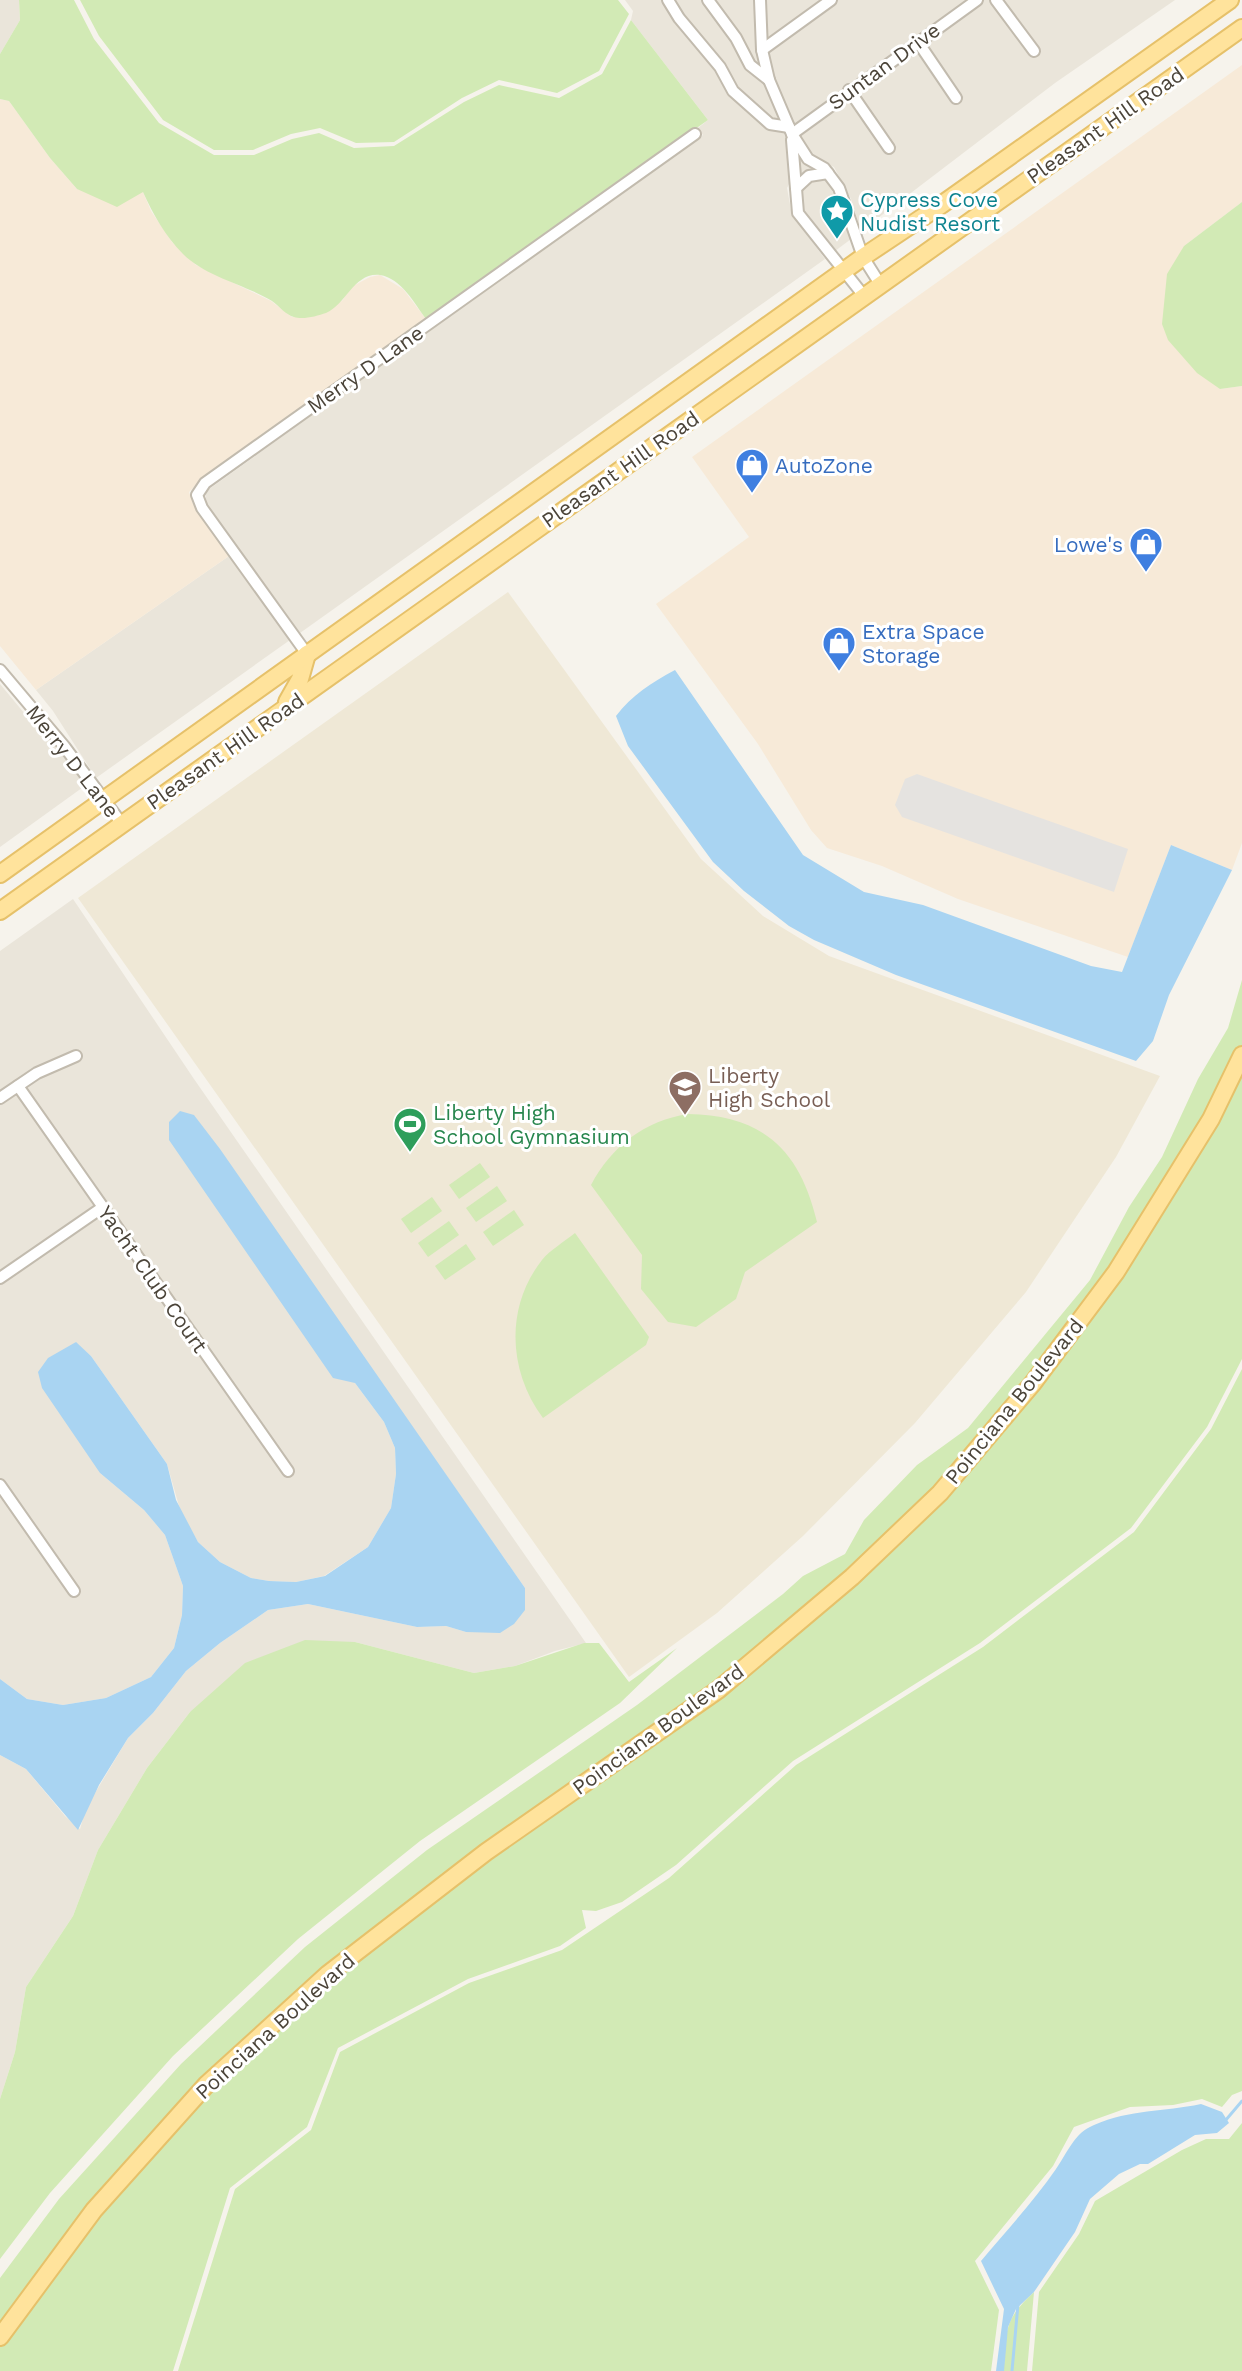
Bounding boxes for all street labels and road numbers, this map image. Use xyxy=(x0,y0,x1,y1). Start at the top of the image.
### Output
street label: Suntan Drive xyxy=(823,17,945,115)
street label: Pleasant Hill Road xyxy=(1021,61,1189,189)
street label: Merry D Lane xyxy=(302,320,428,418)
street label: Pleasant Hill Road xyxy=(536,405,704,533)
street label: Pleasant Hill Road xyxy=(141,687,309,815)
street label: Merry D Lane xyxy=(21,700,125,822)
street label: Yacht Club Court xyxy=(93,1201,213,1357)
street label: Poinciana Boulevard xyxy=(939,1313,1089,1489)
street label: Poinciana Boulevard xyxy=(567,1658,749,1800)
street label: Poinciana Boulevard xyxy=(190,1948,360,2104)

